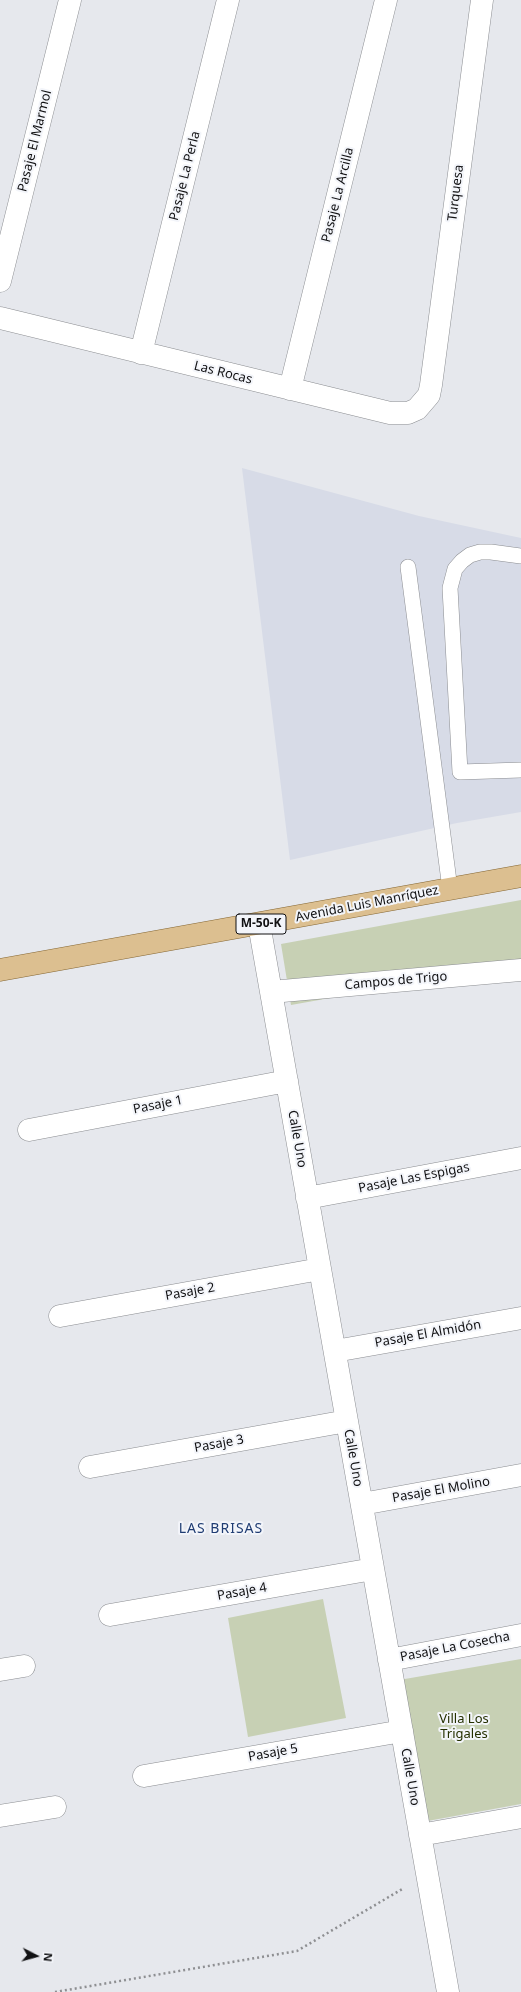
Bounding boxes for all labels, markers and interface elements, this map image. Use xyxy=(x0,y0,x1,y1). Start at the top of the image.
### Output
street label: Pasaje El Marmol xyxy=(15,88,55,194)
street label: Pasaje La Perla xyxy=(166,130,204,222)
street label: Pasaje La Arcilla xyxy=(319,146,357,244)
street label: Turquesa xyxy=(445,164,467,222)
street label: Las Rocas xyxy=(192,358,254,388)
street label: Avenida Luis Manríquez xyxy=(294,882,440,926)
road number: M-50-K xyxy=(236,914,286,934)
street label: Campos de Trigo xyxy=(344,969,448,993)
street label: Pasaje 1 xyxy=(132,1093,184,1117)
street label: Calle Uno xyxy=(284,1109,310,1169)
street label: Pasaje Las Espigas xyxy=(357,1160,471,1196)
street label: Pasaje 2 xyxy=(164,1280,216,1304)
street label: Pasaje El Almidón xyxy=(374,1317,482,1351)
street label: Calle Uno xyxy=(340,1428,366,1488)
street label: Pasaje 3 xyxy=(193,1432,245,1456)
street label: Pasaje El Molino xyxy=(391,1474,491,1506)
district label: LAS BRISAS xyxy=(179,1521,263,1537)
street label: Pasaje 4 xyxy=(216,1580,268,1604)
street label: Pasaje La Cosecha xyxy=(399,1629,511,1665)
park label: Villa Los Trigales xyxy=(439,1711,489,1742)
street label: Pasaje 5 xyxy=(247,1741,299,1765)
street label: Calle Uno xyxy=(397,1747,423,1807)
north arrow xyxy=(16,1936,56,1976)
text: N xyxy=(41,1952,56,1963)

